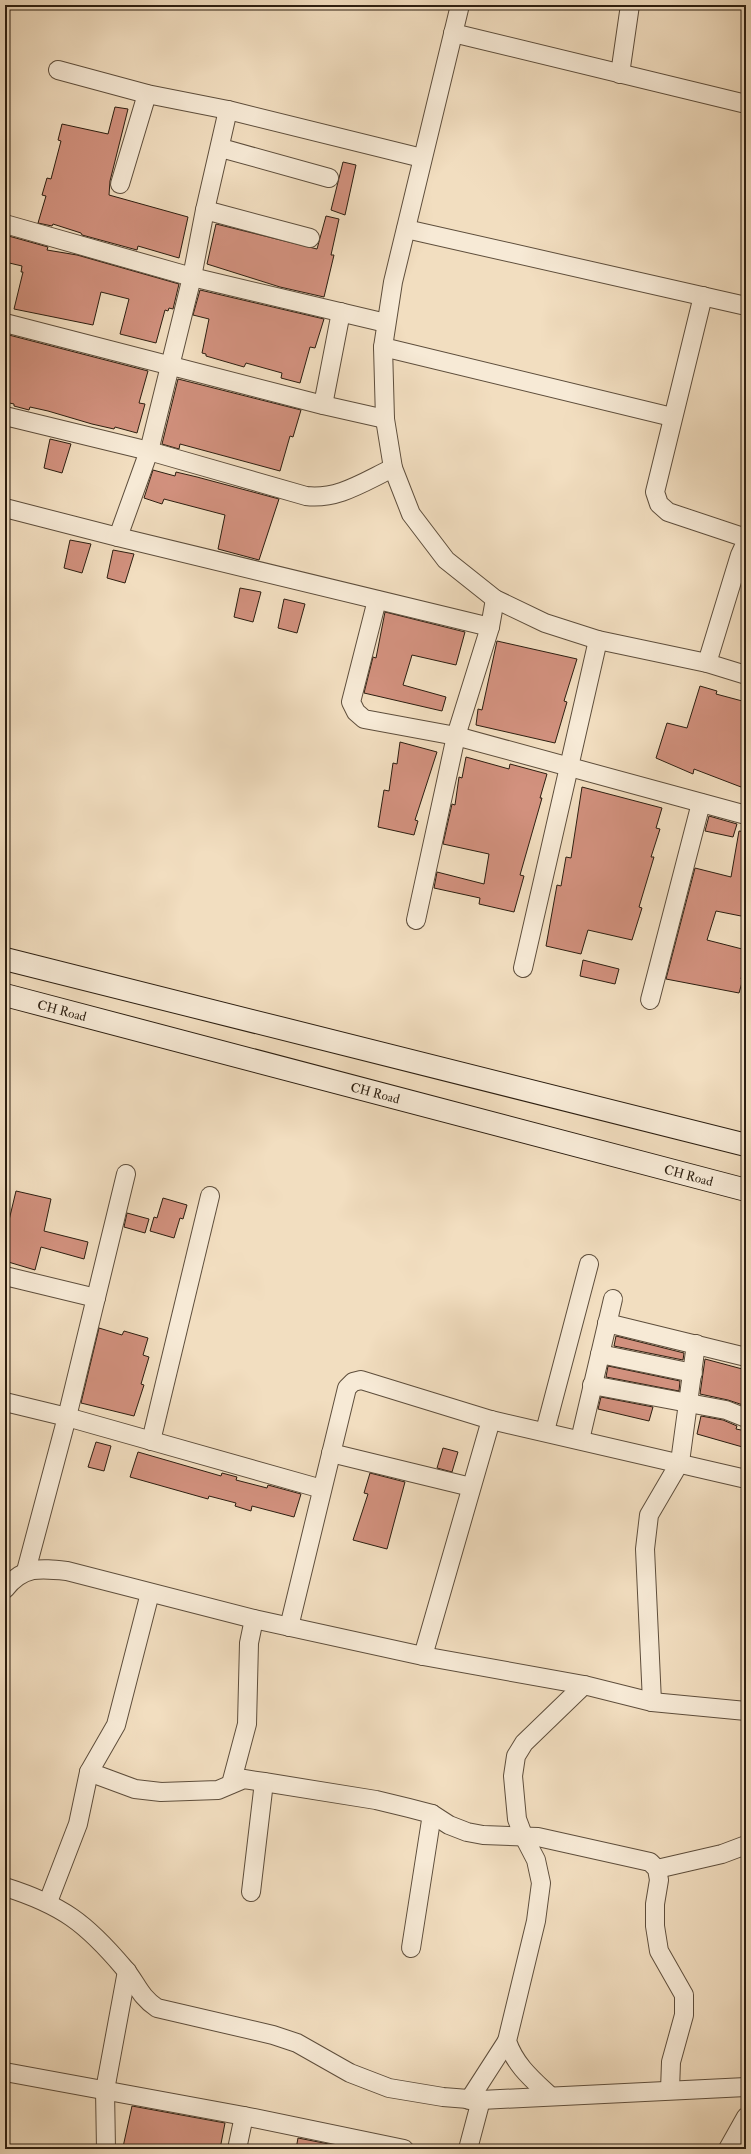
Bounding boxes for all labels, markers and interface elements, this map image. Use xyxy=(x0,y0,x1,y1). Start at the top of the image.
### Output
street label: CH Road xyxy=(36,997,89,1025)
street label: CH Road xyxy=(349,1079,402,1108)
street label: CH Road xyxy=(662,1162,715,1190)

